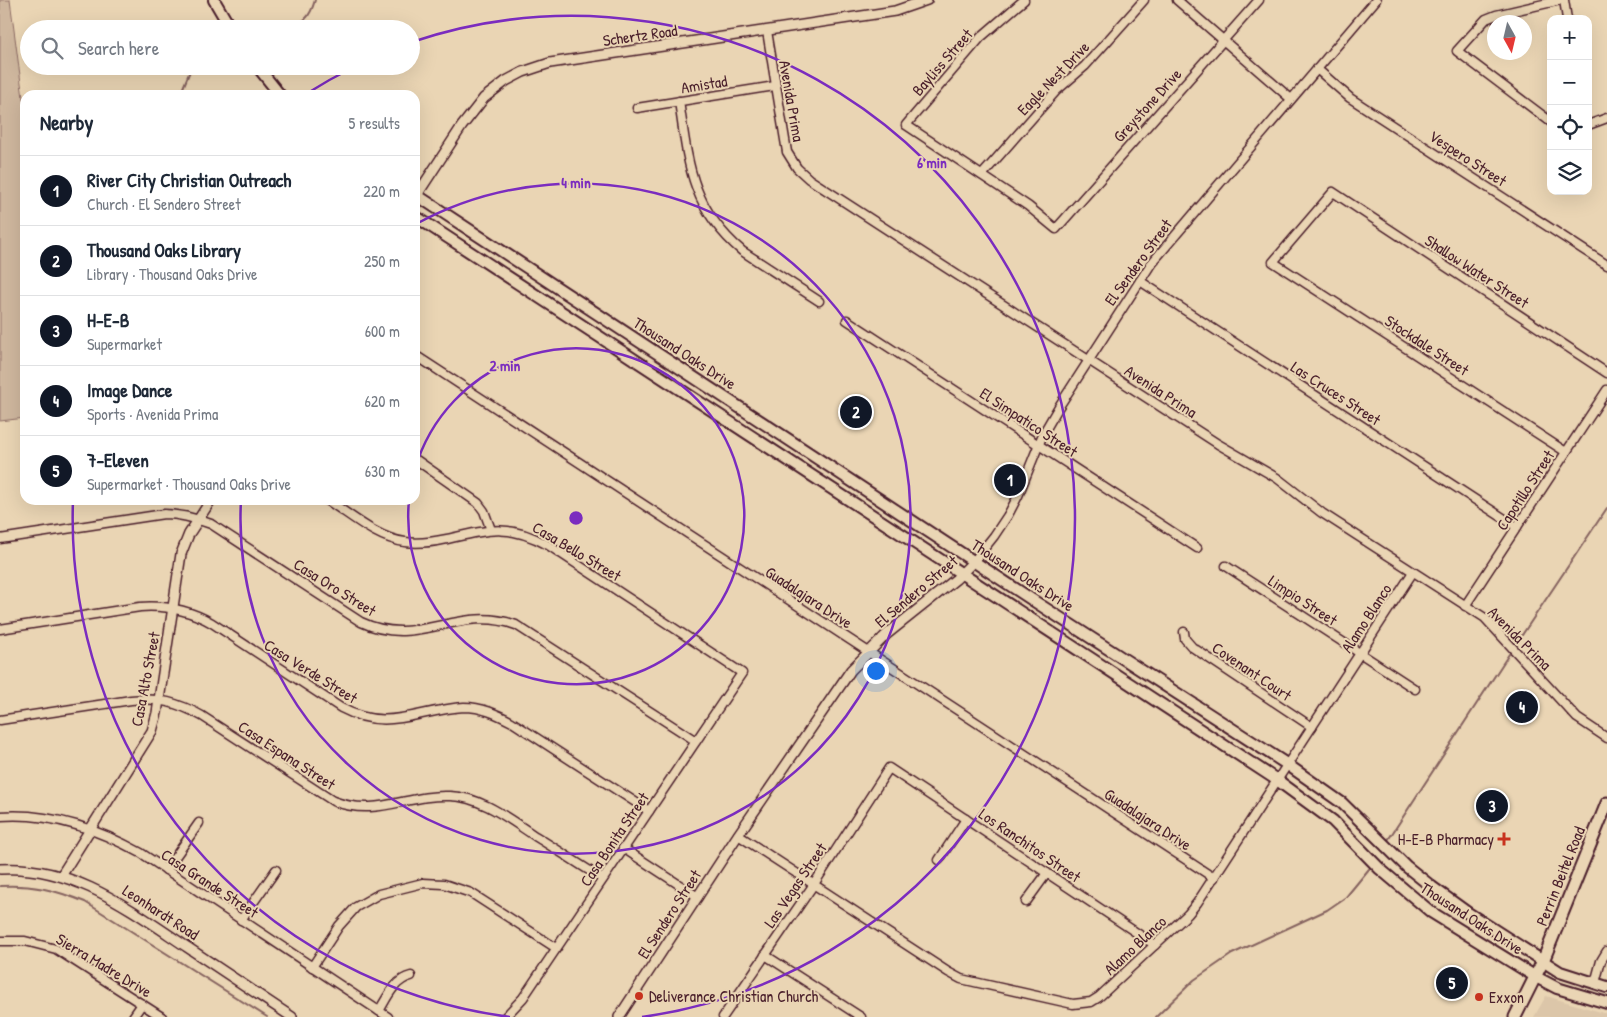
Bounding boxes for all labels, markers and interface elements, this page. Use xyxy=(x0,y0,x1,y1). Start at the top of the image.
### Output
north arrow xyxy=(1487,15,1532,60)
map controls xyxy=(1547,15,1592,195)
button: + xyxy=(1547,15,1592,60)
street label: Schertz Road xyxy=(601,19,679,51)
search box xyxy=(20,20,420,75)
street label: Bayliss Street xyxy=(907,23,978,100)
icon: search xyxy=(38,34,66,62)
text: Search here xyxy=(78,35,159,61)
street label: Eagle Nest Drive xyxy=(1012,36,1094,120)
street label: Avenida Prima xyxy=(774,59,810,143)
button: − xyxy=(1547,60,1592,105)
street label: Greystone Drive xyxy=(1108,63,1187,147)
street label: Amistad xyxy=(679,70,729,98)
button: locate xyxy=(1547,105,1592,150)
text: Nearby xyxy=(40,108,93,137)
text: 5 results xyxy=(349,112,400,134)
street label: Vespero Street xyxy=(1425,125,1511,192)
button: layers xyxy=(1547,150,1592,195)
text: 6 min xyxy=(917,152,947,173)
text: River City Christian Outreach xyxy=(87,167,291,193)
text: 4 min xyxy=(561,172,591,193)
text: 1 xyxy=(53,180,59,202)
text: 220 m xyxy=(363,180,400,202)
text: Church · El Sendero Street xyxy=(87,193,241,215)
street label: El Sendero Street xyxy=(1099,214,1177,310)
street label: Shallow Water Street xyxy=(1421,229,1534,313)
text: Thousand Oaks Library xyxy=(87,237,241,263)
text: 2 xyxy=(52,250,60,272)
text: 250 m xyxy=(364,250,400,272)
text: Library · Thousand Oaks Drive xyxy=(87,263,257,285)
text: H-E-B xyxy=(87,307,129,333)
street label: Stockdale Street xyxy=(1381,310,1474,381)
street label: Thousand Oaks Drive xyxy=(629,312,741,395)
text: 3 xyxy=(52,320,60,342)
text: 600 m xyxy=(365,320,400,342)
text: Supermarket xyxy=(87,333,162,355)
text: 2 min xyxy=(490,355,521,376)
street label: Las Cruces Street xyxy=(1287,356,1386,431)
street label: Avenida Prima xyxy=(1121,359,1201,423)
text: Image Dance xyxy=(87,377,172,403)
street label: El Simpatico Street xyxy=(976,382,1083,462)
text: 4 xyxy=(53,390,59,412)
text: 620 m xyxy=(364,390,400,412)
pin: 2 xyxy=(840,393,872,431)
text: Sports · Avenida Prima xyxy=(87,403,218,425)
street label: Capotillo Street xyxy=(1491,445,1559,534)
text: 7-Eleven xyxy=(87,447,149,473)
text: 5 xyxy=(53,460,59,482)
text: 630 m xyxy=(365,460,400,482)
pin: 1 xyxy=(994,461,1026,499)
text: Supermarket · Thousand Oaks Drive xyxy=(87,473,291,495)
centre of rings xyxy=(567,509,585,527)
street label: Casa Bello Street xyxy=(529,516,626,586)
street label: Thousand Oaks Drive xyxy=(967,534,1079,617)
street label: El Sendero Street xyxy=(870,549,963,632)
street label: Casa Oro Street xyxy=(289,553,381,621)
street label: Guadalajara Drive xyxy=(761,561,857,634)
street label: Limpio Street xyxy=(1264,569,1342,631)
street label: Alamo Blanco xyxy=(1336,579,1397,657)
street label: Avenida Prima xyxy=(1483,601,1557,675)
street label: Casa Alto Street xyxy=(125,629,165,728)
street label: Casa Verde Street xyxy=(260,634,362,709)
street label: Covenant Court xyxy=(1208,636,1296,706)
your location xyxy=(863,658,889,684)
pin: 4 xyxy=(1506,688,1538,726)
street label: Casa Espana Street xyxy=(234,715,340,795)
street label: Guadalajara Drive xyxy=(1100,783,1196,856)
street label: Casa Bonita Street xyxy=(574,787,654,890)
pin: 3 xyxy=(1476,787,1508,825)
street label: Los Ranchitos Street xyxy=(975,803,1086,888)
street label: Perrin Beitel Road xyxy=(1530,823,1590,929)
place label: H-E-B Pharmacy xyxy=(1398,828,1494,850)
marker: H-E-B Pharmacy xyxy=(1498,833,1510,845)
street label: Las Vegas Street xyxy=(759,838,832,932)
street label: Casa Grande Street xyxy=(157,843,263,923)
street label: El Sendero Street xyxy=(632,865,706,963)
street label: Thousand Oaks Drive xyxy=(1416,877,1528,960)
street label: Leonhardt Road xyxy=(119,879,203,945)
street label: Alamo Blanco xyxy=(1099,910,1171,980)
street label: Sierra Madre Drive xyxy=(52,928,156,1003)
pin: 5 xyxy=(1436,964,1468,1002)
place label: Deliverance Christian Church xyxy=(649,985,818,1007)
place label: Exxon xyxy=(1489,986,1524,1008)
marker: Deliverance Christian Church xyxy=(633,990,645,1002)
marker: Exxon xyxy=(1473,991,1485,1003)

